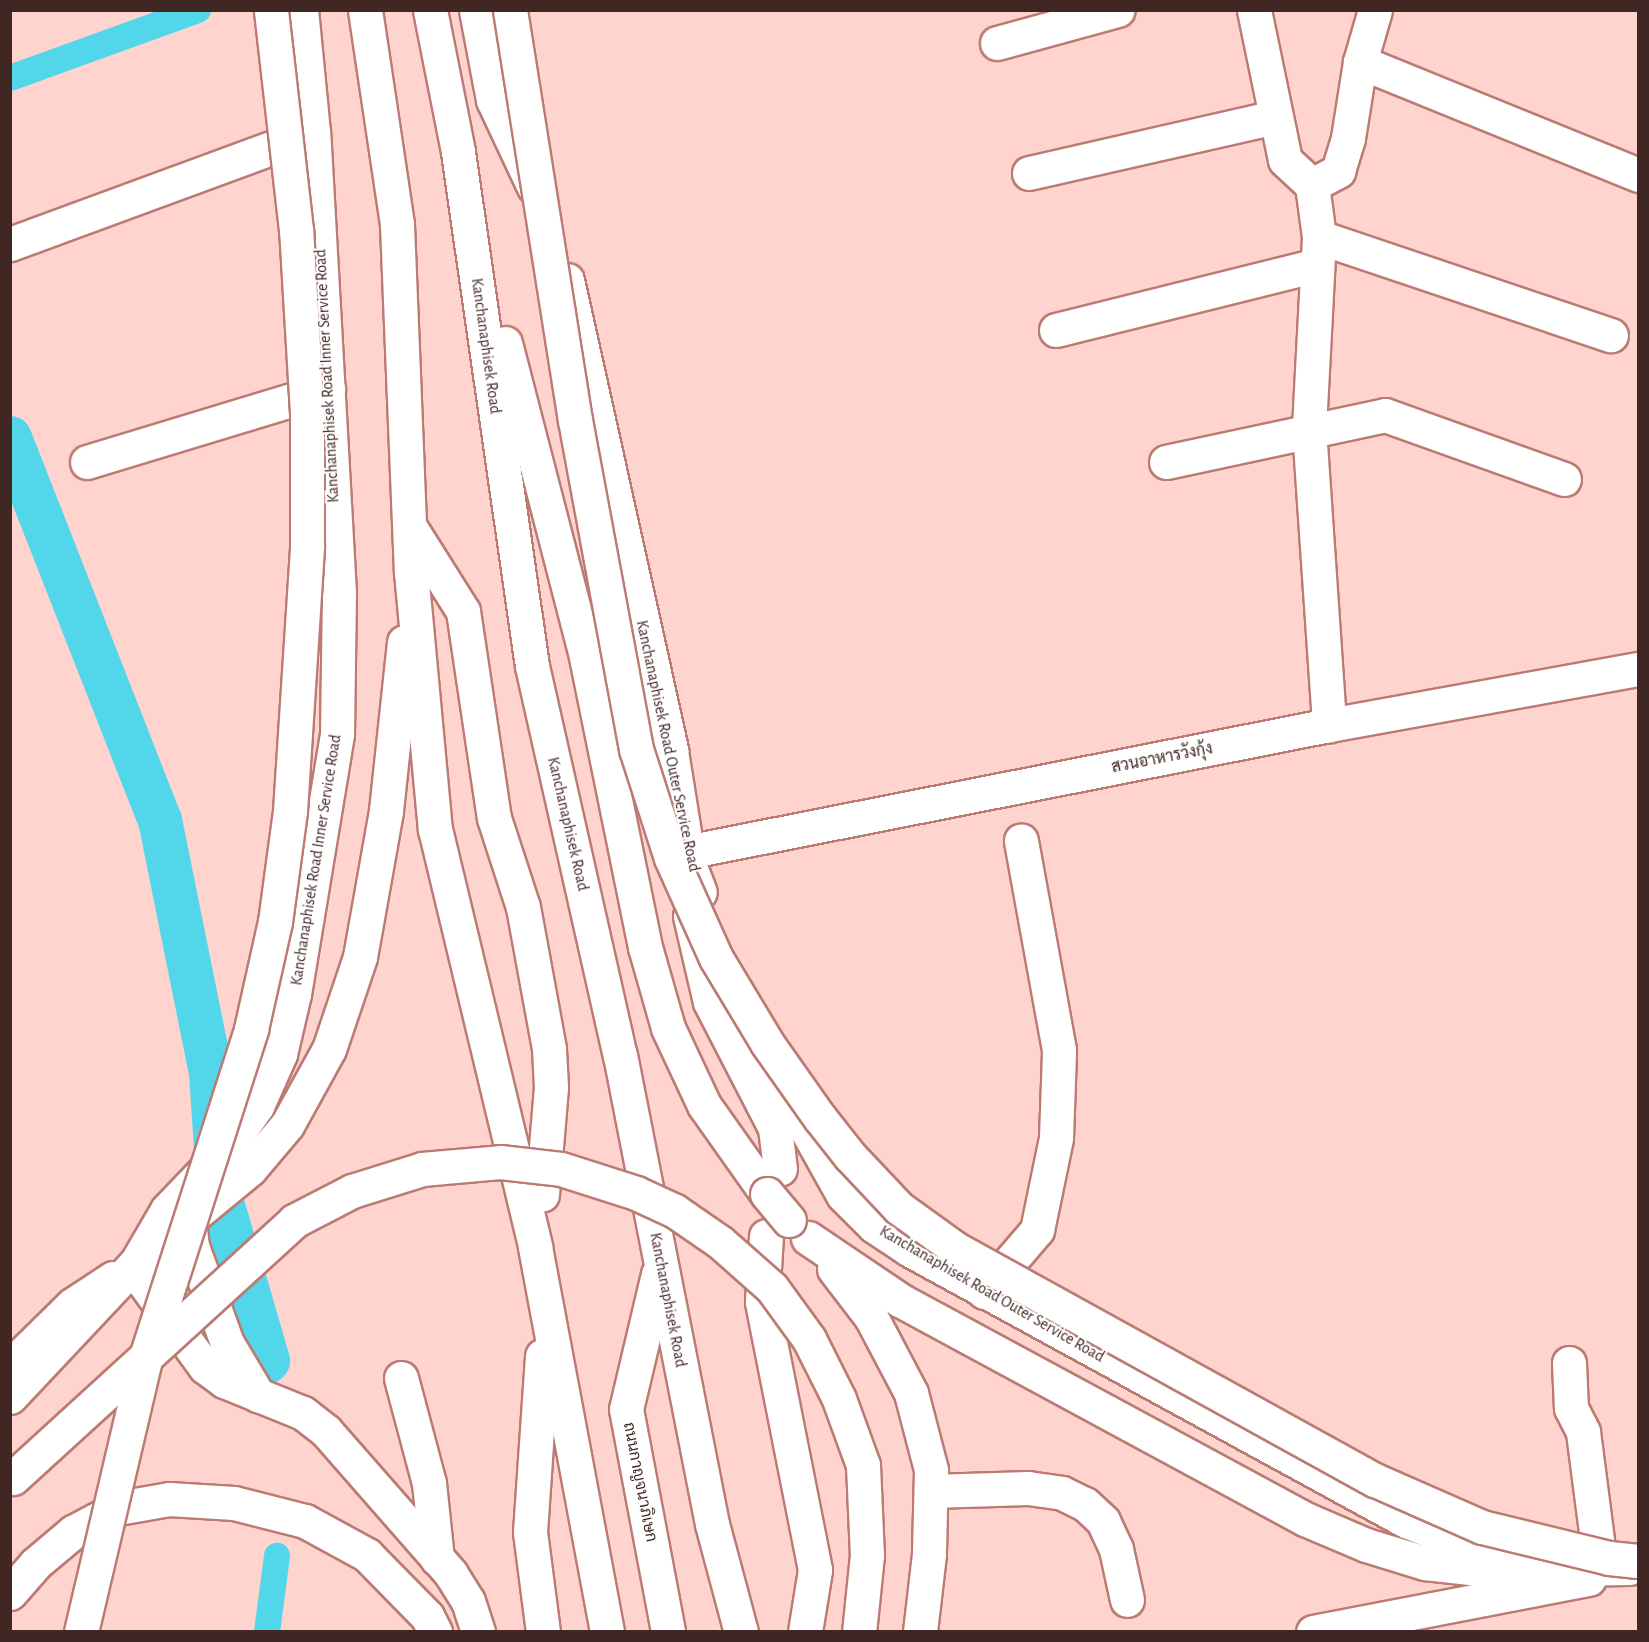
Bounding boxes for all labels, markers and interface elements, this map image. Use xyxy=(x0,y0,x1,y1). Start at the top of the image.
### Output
street label: Kanchanaphisek Road Inner Service Road xyxy=(311,249,343,503)
street label: Kanchanaphisek Road xyxy=(467,277,505,415)
street label: Kanchanaphisek Road Outer Service Road xyxy=(632,619,704,873)
street label: Kanchanaphisek Road Inner Service Road xyxy=(287,733,345,987)
street label: สวนอาหารวังกุ้ง xyxy=(1110,739,1214,777)
street label: Kanchanaphisek Road xyxy=(543,755,593,893)
street label: Kanchanaphisek Road Outer Service Road xyxy=(876,1222,1108,1366)
street label: Kanchanaphisek Road xyxy=(646,1231,690,1369)
street label: ถนนกาญจนาภิเษก xyxy=(619,1420,661,1544)

